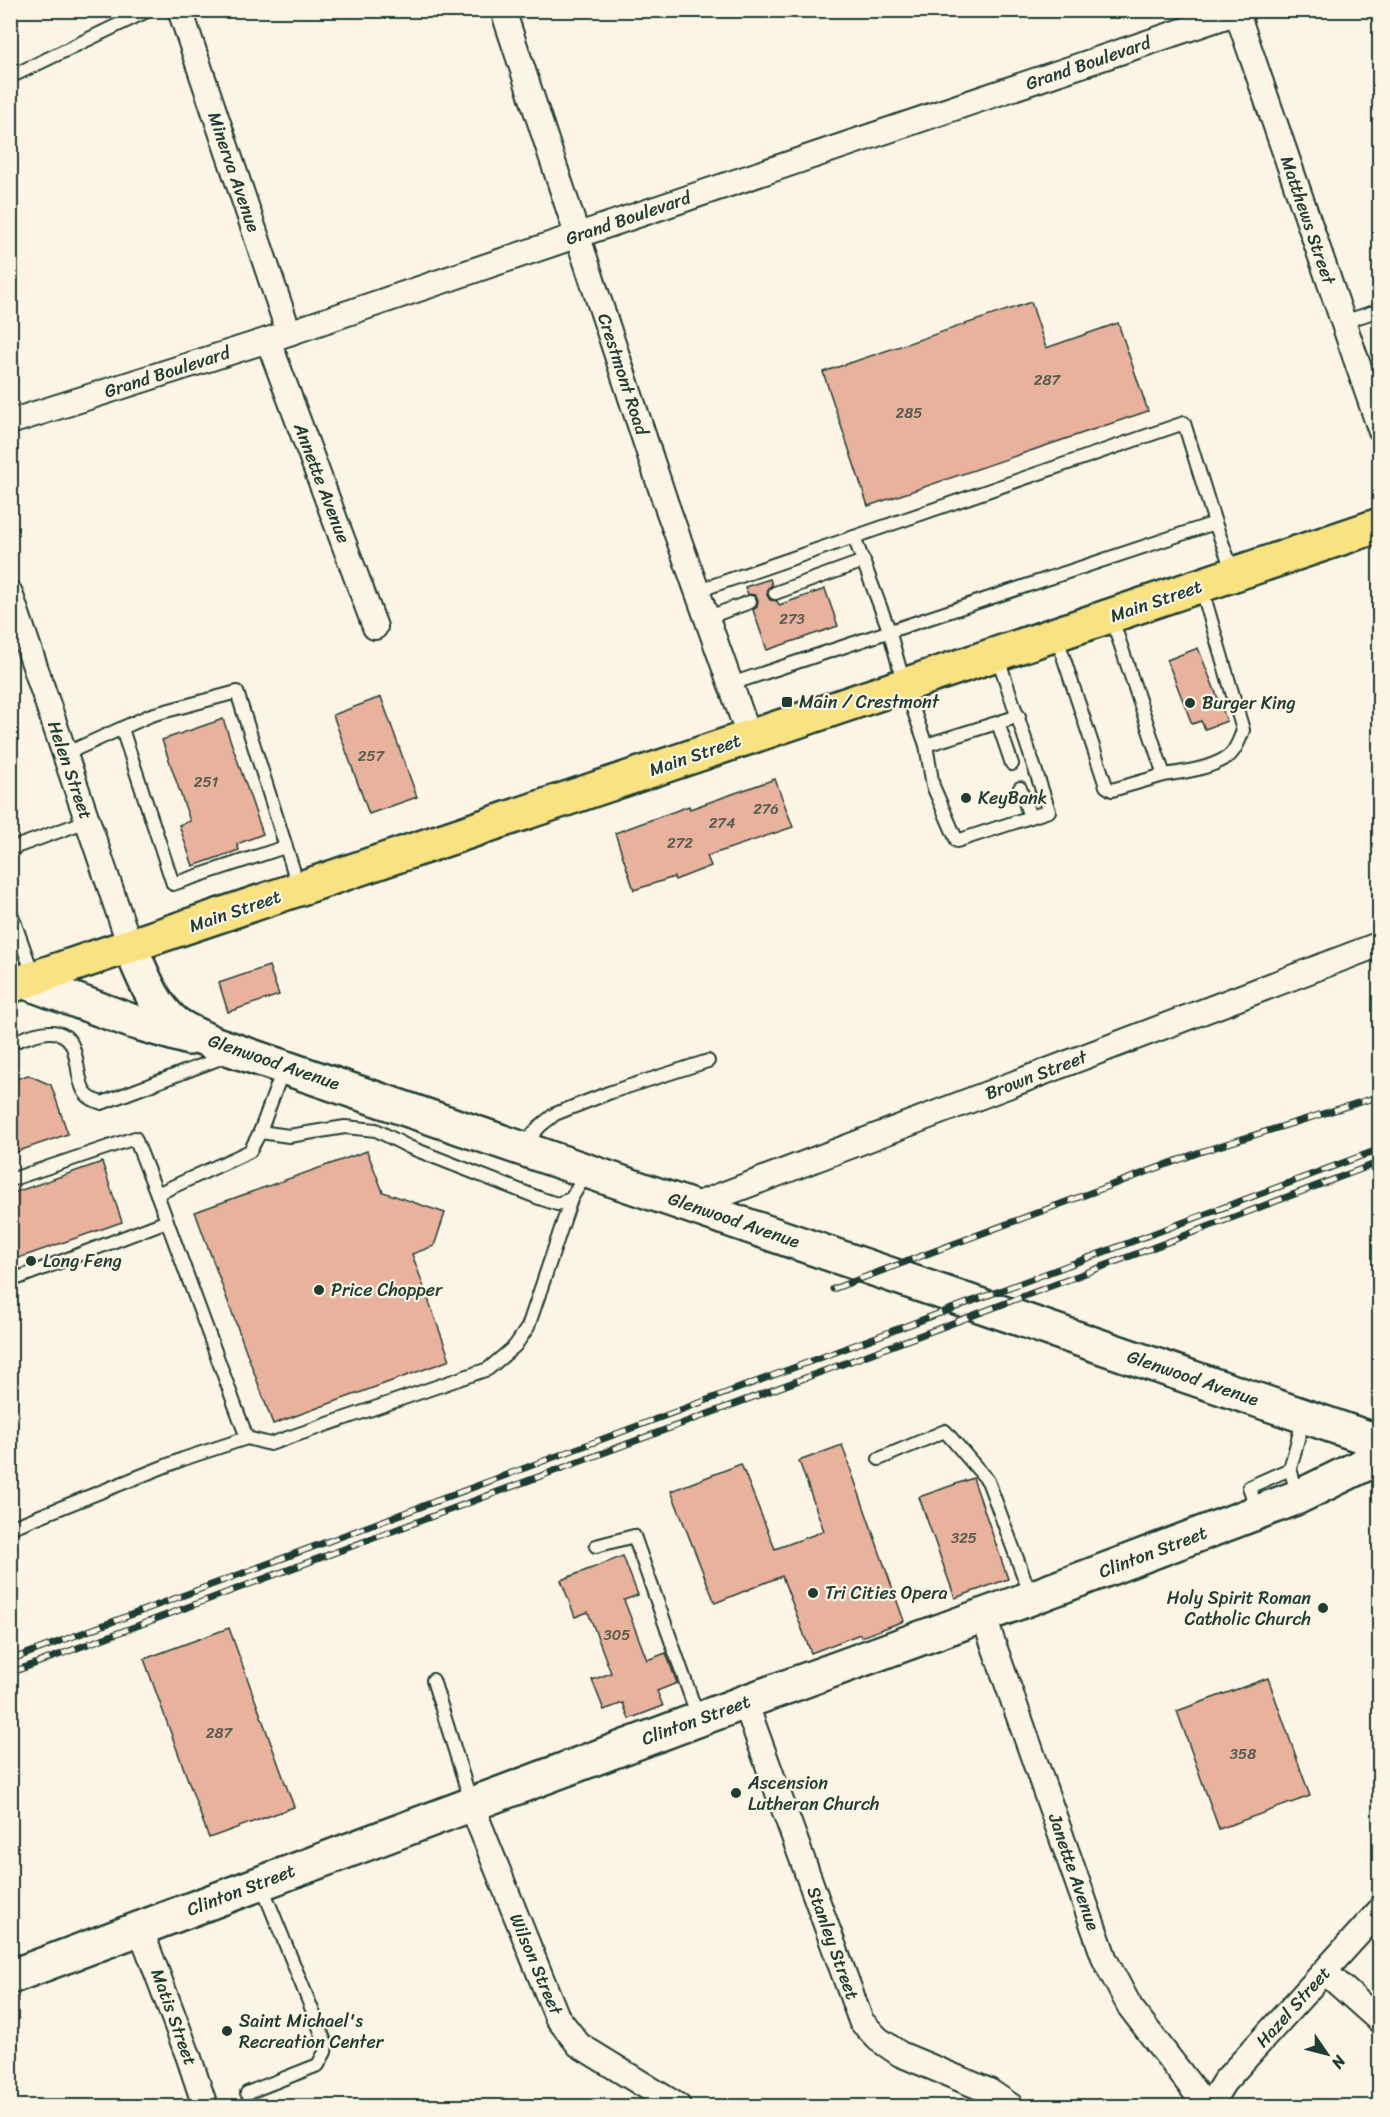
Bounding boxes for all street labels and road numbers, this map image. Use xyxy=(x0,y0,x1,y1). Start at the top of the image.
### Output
street label: Grand Boulevard xyxy=(1021,26,1156,99)
street label: Minerva Avenue xyxy=(198,107,270,237)
street label: Matthews Street xyxy=(1271,151,1345,289)
street label: Grand Boulevard xyxy=(561,181,696,254)
street label: Crestmont Road xyxy=(588,309,658,440)
street label: Grand Boulevard xyxy=(100,336,235,407)
street label: Annette Avenue xyxy=(284,417,360,548)
street label: Main Street xyxy=(1106,570,1206,632)
street label: Helen Street xyxy=(38,716,102,824)
street label: Main Street xyxy=(645,724,745,786)
street label: Main Street xyxy=(185,880,285,942)
street label: Glenwood Avenue xyxy=(204,1024,345,1100)
street label: Brown Street xyxy=(980,1041,1092,1109)
street label: Glenwood Avenue xyxy=(664,1182,805,1258)
street label: Glenwood Avenue xyxy=(1123,1340,1264,1416)
street label: Clinton Street xyxy=(1094,1517,1212,1587)
street label: Clinton Street xyxy=(637,1685,755,1755)
street label: Janette Avenue xyxy=(1039,1808,1109,1935)
street label: Clinton Street xyxy=(182,1855,300,1925)
street label: Stanley Street xyxy=(798,1882,868,2004)
street label: Wilson Street xyxy=(500,1908,572,2020)
street label: Hazel Street xyxy=(1247,1959,1339,2055)
street label: Matis Street xyxy=(142,1964,206,2070)

